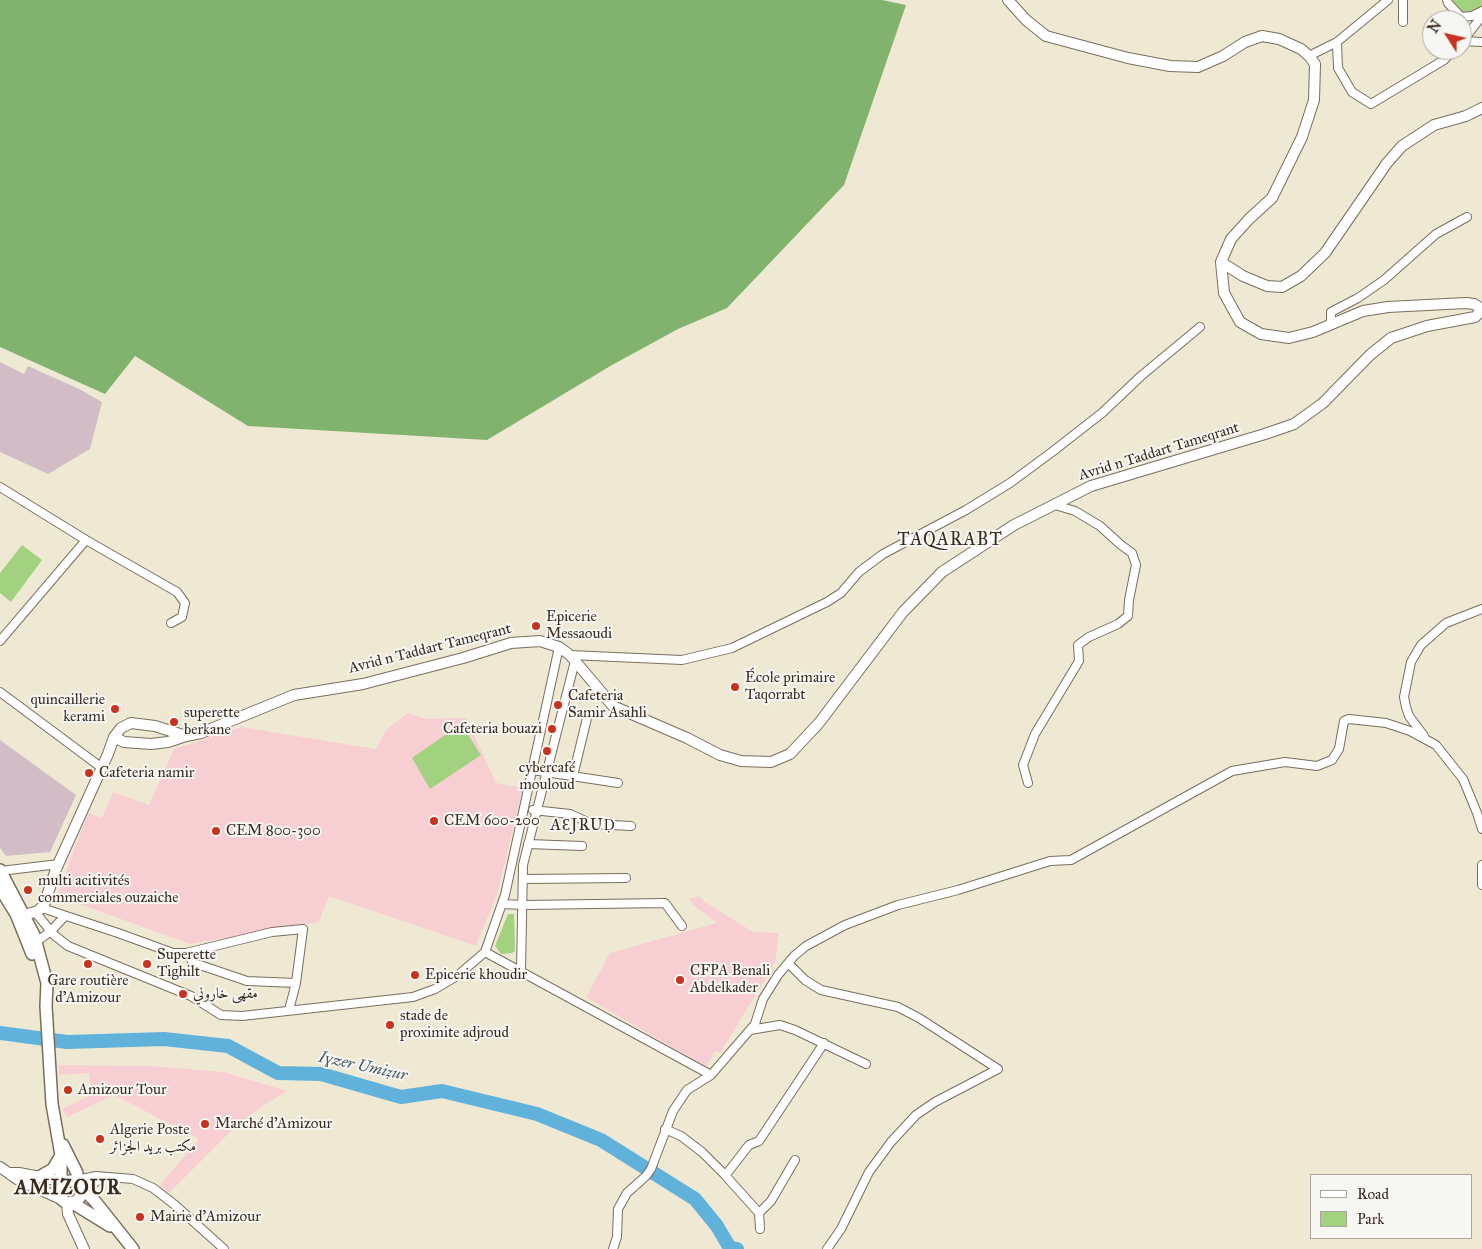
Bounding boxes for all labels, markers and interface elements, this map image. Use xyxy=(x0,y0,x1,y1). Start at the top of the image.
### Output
north arrow xyxy=(1422,10,1472,60)
text: N xyxy=(1425,17,1445,36)
street label: Avrid n Taddart Tameqrant xyxy=(1077,419,1241,485)
district label: TAQARABT xyxy=(896,530,1004,552)
place label: Epicerie Messaoudi xyxy=(546,608,612,643)
street label: Avrid n Taddart Tameqrant xyxy=(347,620,513,678)
marker: Epicerie Messaoudi xyxy=(530,620,542,632)
place label: École primaire Taqorrabt xyxy=(745,669,835,704)
marker: École primaire Taqorrabt xyxy=(729,681,741,693)
place label: Cafeteria Samir Asahli xyxy=(568,687,647,722)
place label: quincaillerie kerami xyxy=(31,691,105,726)
marker: Cafeteria Samir Asahli xyxy=(552,699,564,711)
marker: quincaillerie kerami xyxy=(109,703,121,715)
place label: superette berkane xyxy=(184,704,240,739)
marker: superette berkane xyxy=(168,716,180,728)
place label: Cafeteria bouazi xyxy=(443,720,542,738)
marker: Cafeteria bouazi xyxy=(546,723,558,735)
marker: cybercafé mouloud xyxy=(541,745,553,757)
place label: cybercafé mouloud xyxy=(519,759,575,794)
place label: Cafeteria namir xyxy=(99,764,194,782)
marker: Cafeteria namir xyxy=(83,767,95,779)
place label: CEM 600-200 xyxy=(444,812,540,830)
marker: CEM 600-200 xyxy=(428,815,440,827)
district label: AƐJRUḌ xyxy=(549,816,617,836)
place label: CEM 800-300 xyxy=(226,822,321,840)
marker: CEM 800-300 xyxy=(210,825,222,837)
place label: multi acitivités commerciales ouzaiche xyxy=(38,872,179,907)
marker: multi acitivités commerciales ouzaiche xyxy=(22,884,34,896)
place label: Superette Tighilt xyxy=(157,946,216,981)
marker: Gare routière d'Amizour xyxy=(82,958,94,970)
marker: Superette Tighilt xyxy=(141,958,153,970)
place label: CFPA Benali Abdelkader xyxy=(690,962,770,997)
place label: Epicerie khoudir xyxy=(425,966,527,984)
marker: Epicerie khoudir xyxy=(409,969,421,981)
place label: Gare routière d'Amizour xyxy=(48,972,128,1007)
marker: CFPA Benali Abdelkader xyxy=(674,974,686,986)
place label: مقهى خاروني xyxy=(193,985,258,1003)
marker: مقهى خاروني xyxy=(177,988,189,1000)
place label: stade de proximite adjroud xyxy=(400,1007,509,1042)
marker: stade de proximite adjroud xyxy=(384,1019,396,1031)
water label: Iɣzer Umiẓur xyxy=(317,1048,409,1086)
place label: Amizour Tour xyxy=(78,1081,167,1099)
marker: Amizour Tour xyxy=(62,1084,74,1096)
place label: Marché d'Amizour xyxy=(215,1115,332,1133)
marker: Marché d'Amizour xyxy=(199,1118,211,1130)
place label: Algerie Poste مكتب بريد الجزائر xyxy=(110,1121,196,1156)
marker: Algerie Poste مكتب بريد الجزائر xyxy=(94,1133,106,1145)
legend xyxy=(1310,1174,1472,1239)
district label: AMIZOUR xyxy=(14,1177,122,1201)
text: Road xyxy=(1357,1185,1389,1203)
place label: Mairie d'Amizour xyxy=(150,1208,261,1226)
text: Park xyxy=(1357,1210,1384,1228)
marker: Mairie d'Amizour xyxy=(134,1211,146,1223)

